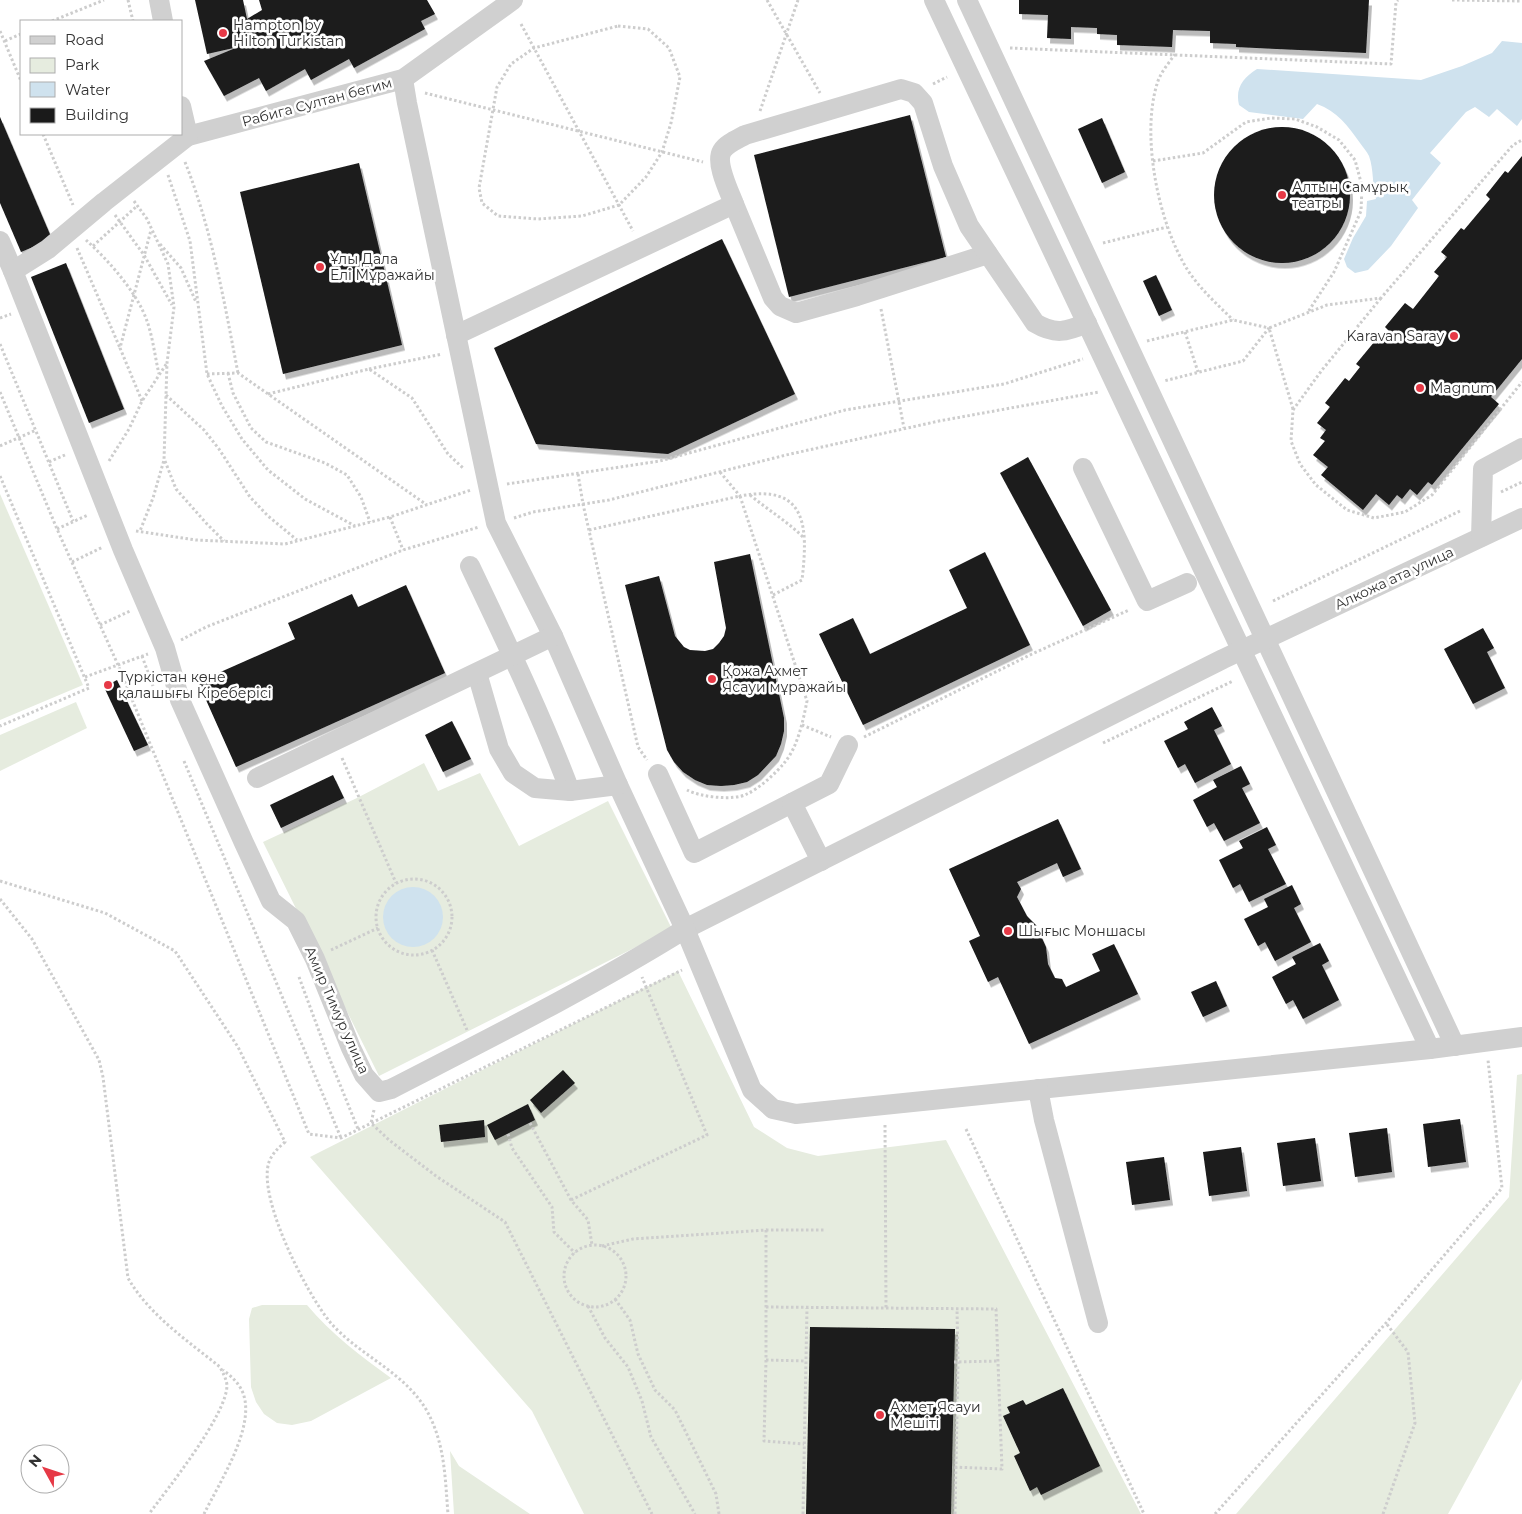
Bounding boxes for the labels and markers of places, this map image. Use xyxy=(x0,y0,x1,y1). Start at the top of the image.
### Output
place label: Hampton by Hilton Turkistan xyxy=(233,16,344,50)
marker: Hampton by Hilton Turkistan xyxy=(217,27,229,39)
place label: Алтын Самұрық театры xyxy=(1292,178,1409,212)
marker: Алтын Самұрық театры xyxy=(1276,189,1288,201)
place label: Ұлы Дала Елі Мұражайы xyxy=(330,250,435,284)
marker: Ұлы Дала Елі Мұражайы xyxy=(314,261,326,273)
place label: Karavan Saray xyxy=(1347,327,1444,345)
marker: Karavan Saray xyxy=(1448,330,1460,342)
place label: Magnum xyxy=(1430,379,1495,397)
marker: Magnum xyxy=(1414,382,1426,394)
place label: Қожа Ахмет Ясауи мұражайы xyxy=(722,662,846,696)
place label: Түркістан көне қалашығы Кіреберісі xyxy=(118,668,272,702)
marker: Қожа Ахмет Ясауи мұражайы xyxy=(706,673,718,685)
marker: Түркістан көне қалашығы Кіреберісі xyxy=(102,679,114,691)
place label: Шығыс Моншасы xyxy=(1018,922,1146,940)
marker: Шығыс Моншасы xyxy=(1002,925,1014,937)
place label: Ахмет Ясауи Мешіті xyxy=(890,1398,981,1432)
marker: Ахмет Ясауи Мешіті xyxy=(874,1409,886,1421)

